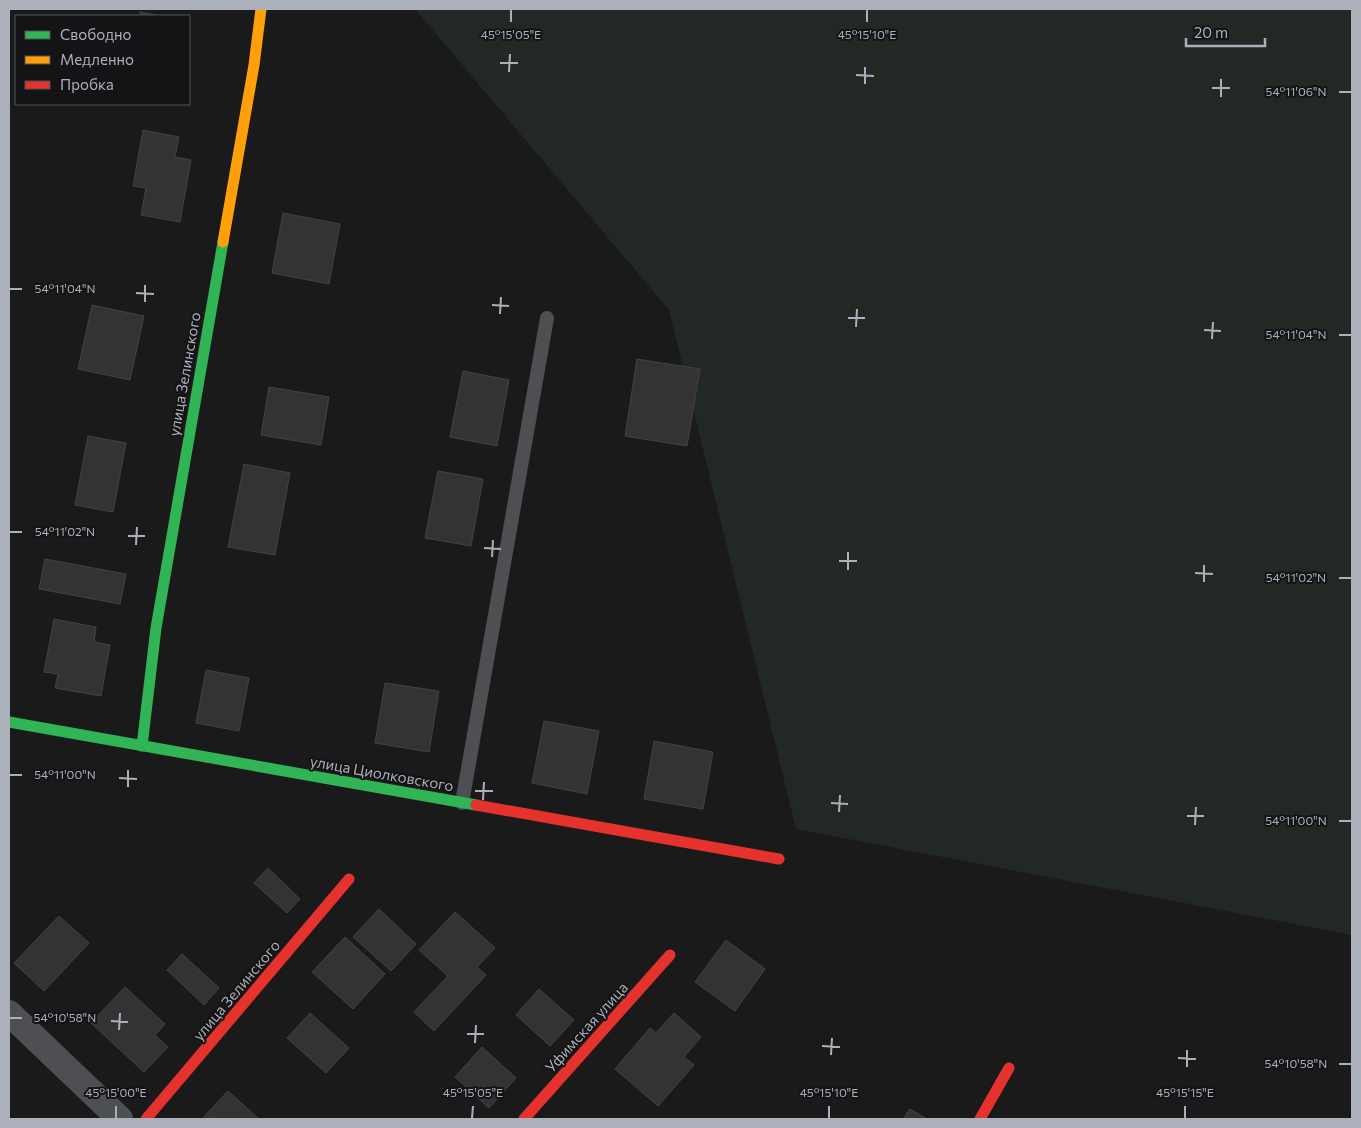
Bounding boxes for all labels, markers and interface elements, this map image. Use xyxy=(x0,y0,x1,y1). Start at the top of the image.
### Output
legend xyxy=(15,15,190,105)
scale bar xyxy=(1186,15,1265,47)
text: 20 m xyxy=(1194,23,1228,41)
text: Свободно xyxy=(60,25,131,43)
text: 45°15'05"E xyxy=(481,27,541,41)
text: 45°15'10"E xyxy=(838,27,896,41)
text: Медленно xyxy=(60,50,134,68)
text: Пробка xyxy=(60,75,114,93)
text: 54°11'06"N xyxy=(1265,84,1327,98)
text: 54°11'04"N xyxy=(35,281,95,295)
street label: улица Зелинского xyxy=(164,311,204,437)
text: 54°11'04"N xyxy=(1266,327,1326,341)
text: 54°11'02"N xyxy=(35,524,95,538)
text: 54°11'02"N xyxy=(1266,570,1326,584)
street label: улица Циолковского xyxy=(309,751,455,795)
text: 54°11'00"N xyxy=(34,767,96,781)
text: 54°11'00"N xyxy=(1265,813,1327,827)
street label: улица Зелинского xyxy=(189,936,283,1044)
street label: Уфимская улица xyxy=(541,978,631,1076)
text: 54°10'58"N xyxy=(34,1010,96,1024)
text: 54°10'58"N xyxy=(1265,1056,1327,1070)
text: 45°15'00"E xyxy=(85,1085,147,1099)
text: 45°15'05"E xyxy=(443,1085,503,1099)
text: 45°15'10"E xyxy=(800,1085,858,1099)
text: 45°15'15"E xyxy=(1156,1085,1214,1099)

